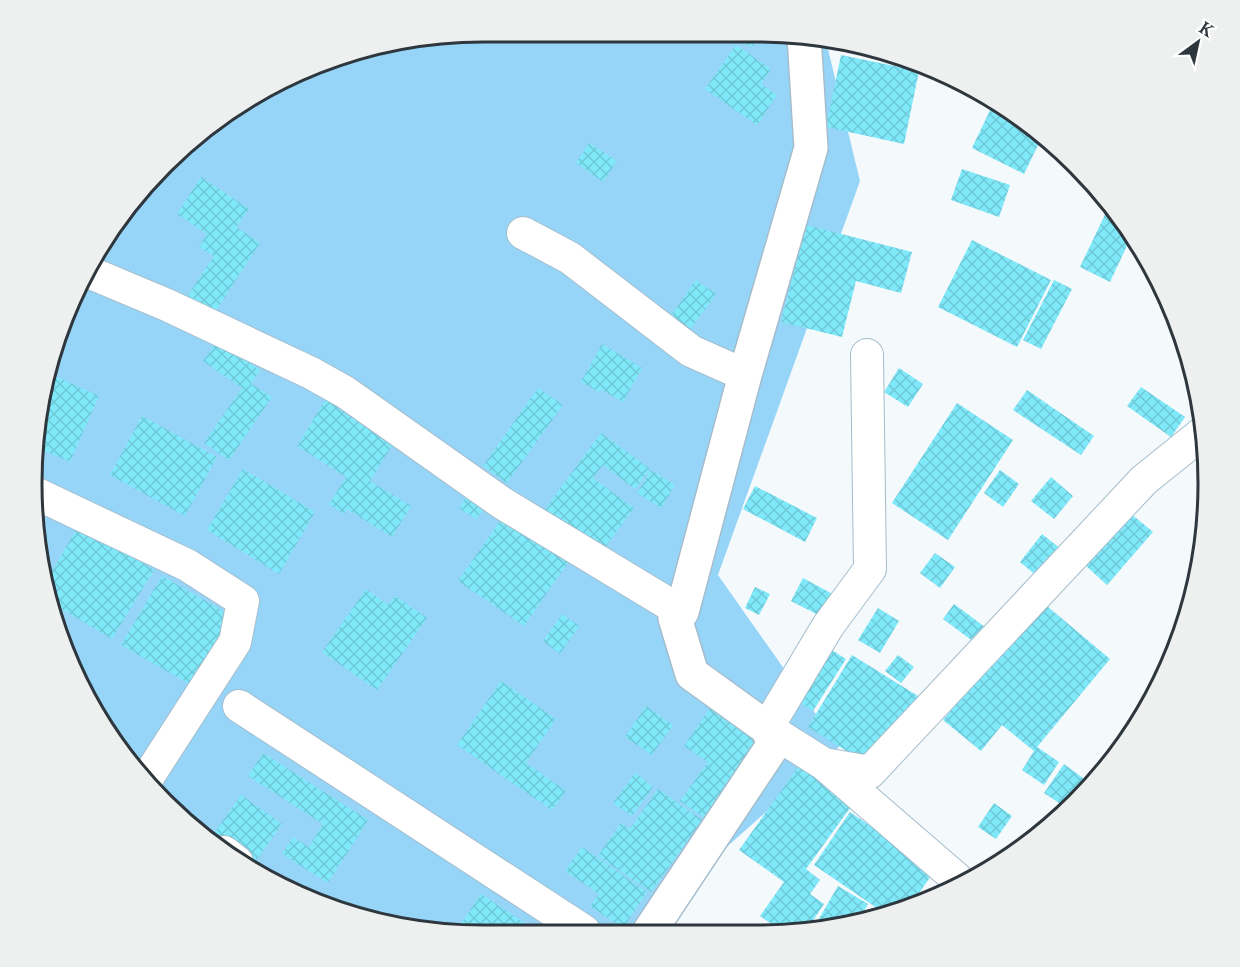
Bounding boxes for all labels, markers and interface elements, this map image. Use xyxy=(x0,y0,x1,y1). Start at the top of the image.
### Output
north arrow xyxy=(1168,12,1228,72)
text: K xyxy=(1195,17,1218,42)

